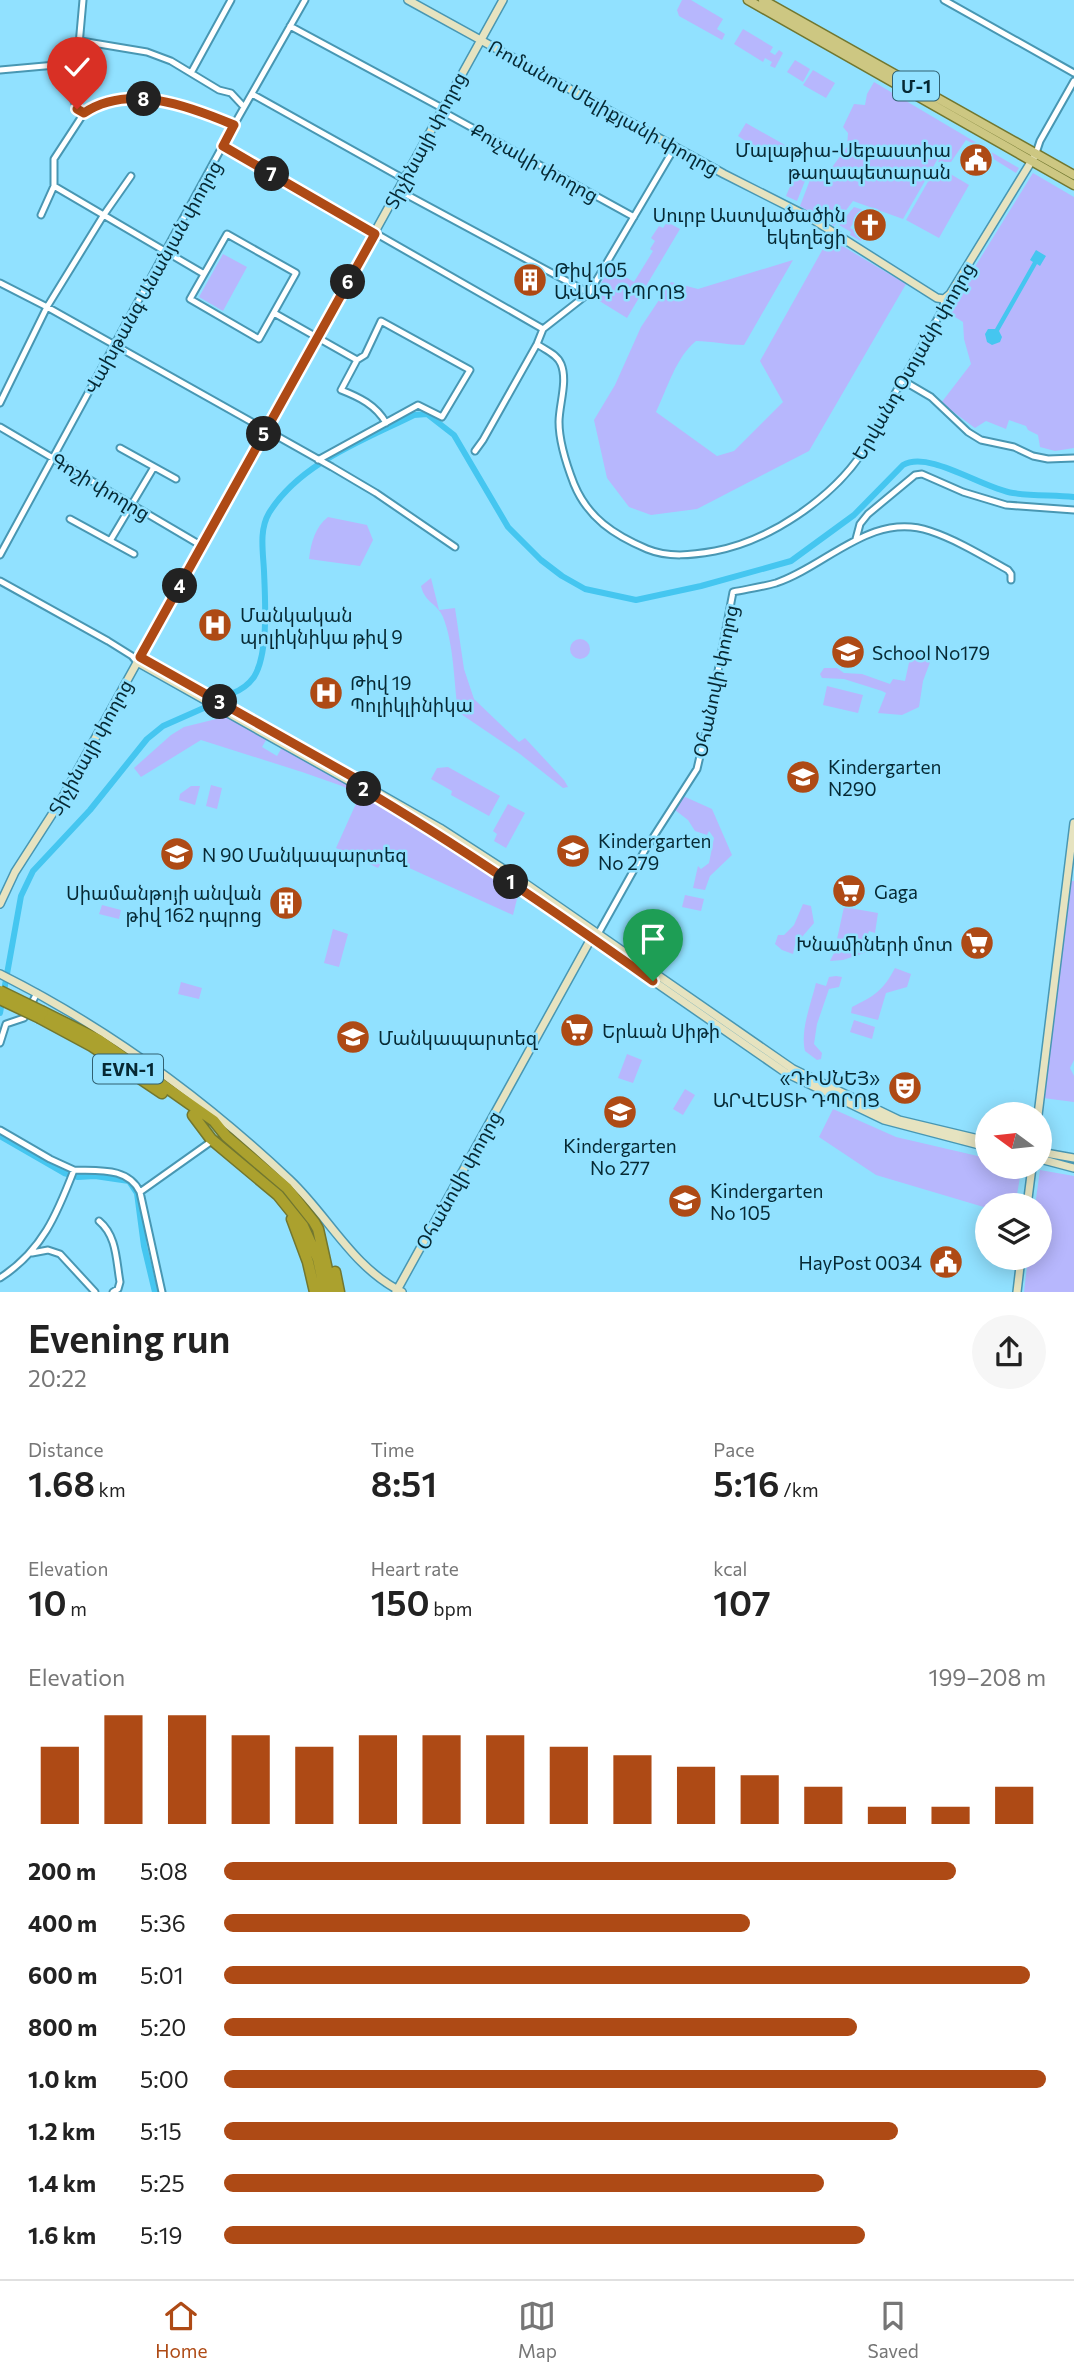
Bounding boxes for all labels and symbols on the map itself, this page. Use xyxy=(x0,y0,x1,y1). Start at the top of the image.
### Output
street label: Ռոմանոս Մելիքյանի փողոց xyxy=(484,34,723,181)
pin xyxy=(47,37,107,109)
street label: Տիչինայի փողոց xyxy=(379,68,472,213)
road number: Մ-1 xyxy=(893,72,939,100)
pin: 8 xyxy=(127,82,162,116)
street label: Քուչակի փողոց xyxy=(467,118,603,207)
place label: Մալաթիա-Սեբաստիա թաղապետարան xyxy=(735,138,951,184)
public building icon: Մալաթիա-Սեբաստիա թաղապետարան xyxy=(957,141,995,179)
street label: Վախթանգ Անանյան փողոց xyxy=(78,156,227,398)
pin: 7 xyxy=(254,156,290,192)
place label: Սուրբ Աստվածածին եկեղեցի xyxy=(652,203,846,249)
church icon: Սուրբ Աստվածածին եկեղեցի xyxy=(851,206,889,244)
place label: Թիվ 105 ԱՎԱԳ ԴՊՐՈՑ xyxy=(554,258,685,303)
street label: Երվանդ Օտյանի փողոց xyxy=(847,258,980,465)
building icon: Թիվ 105 ԱՎԱԳ ԴՊՐՈՑ xyxy=(511,261,549,299)
pin: 6 xyxy=(330,264,366,300)
pin: 5 xyxy=(246,416,282,452)
street label: Գոշի փողոց xyxy=(47,447,155,525)
pin: 4 xyxy=(162,568,198,604)
place label: Մանկական պոլիկնիկա թիվ 9 xyxy=(240,603,403,649)
street label: Օհանովի փողոց xyxy=(688,603,743,759)
hospital icon: Մանկական պոլիկնիկա թիվ 9 xyxy=(196,606,234,644)
school or university icon: School No179 xyxy=(829,633,867,671)
place label: School No179 xyxy=(872,641,990,664)
place label: Թիվ 19 Պոլիկլինիկա xyxy=(350,671,473,717)
hospital icon: Թիվ 19 Պոլիկլինիկա xyxy=(307,674,345,712)
street label: Տիչինայի փողոց xyxy=(43,675,138,819)
pin: 3 xyxy=(202,684,238,720)
place label: Kindergarten N290 xyxy=(828,755,941,800)
school or university icon: Kindergarten N290 xyxy=(784,758,822,796)
pin: 2 xyxy=(346,772,382,806)
place label: Kindergarten No 279 xyxy=(598,829,711,874)
school or university icon: Kindergarten No 279 xyxy=(554,832,592,870)
school or university icon: N 90 Մանկապարտեզ xyxy=(158,835,196,873)
place label: N 90 Մանկապարտեզ xyxy=(202,843,408,867)
pin: 1 xyxy=(494,864,528,900)
supermarket icon: Gaga xyxy=(830,872,868,910)
place label: Gaga xyxy=(874,880,918,903)
place label: Սիամանթոյի անվան թիվ 162 դպրոց xyxy=(66,881,262,927)
building icon: Սիամանթոյի անվան թիվ 162 դպրոց xyxy=(267,884,305,922)
pin xyxy=(623,909,683,981)
supermarket icon: Խնամիների մոտ xyxy=(958,924,996,962)
place label: Խնամիների մոտ xyxy=(796,932,953,956)
supermarket icon: Երևան Սիթի xyxy=(558,1011,596,1049)
school or university icon: Մանկապարտեզ xyxy=(334,1018,372,1056)
place label: Երևան Սիթի xyxy=(602,1019,720,1043)
place label: Մանկապարտեզ xyxy=(378,1026,539,1050)
road number: EVN-1 xyxy=(93,1054,163,1084)
place label: «ԴԻՍՆԵՅ» ԱՐՎԵՍՏԻ ԴՊՐՈՑ xyxy=(713,1066,880,1111)
theatre icon: «ԴԻՍՆԵՅ» ԱՐՎԵՍՏԻ ԴՊՐՈՑ xyxy=(886,1069,924,1107)
school or university icon: Kindergarten No 277 xyxy=(601,1093,639,1131)
north arrow xyxy=(975,1102,1052,1180)
street label: Օհանովի փողոց xyxy=(410,1107,507,1254)
place label: Kindergarten No 277 xyxy=(563,1134,677,1179)
place label: Kindergarten No 105 xyxy=(710,1179,823,1224)
school or university icon: Kindergarten No 105 xyxy=(666,1182,704,1220)
public building icon: HayPost 0034 xyxy=(927,1243,965,1281)
place label: HayPost 0034 xyxy=(798,1251,922,1274)

